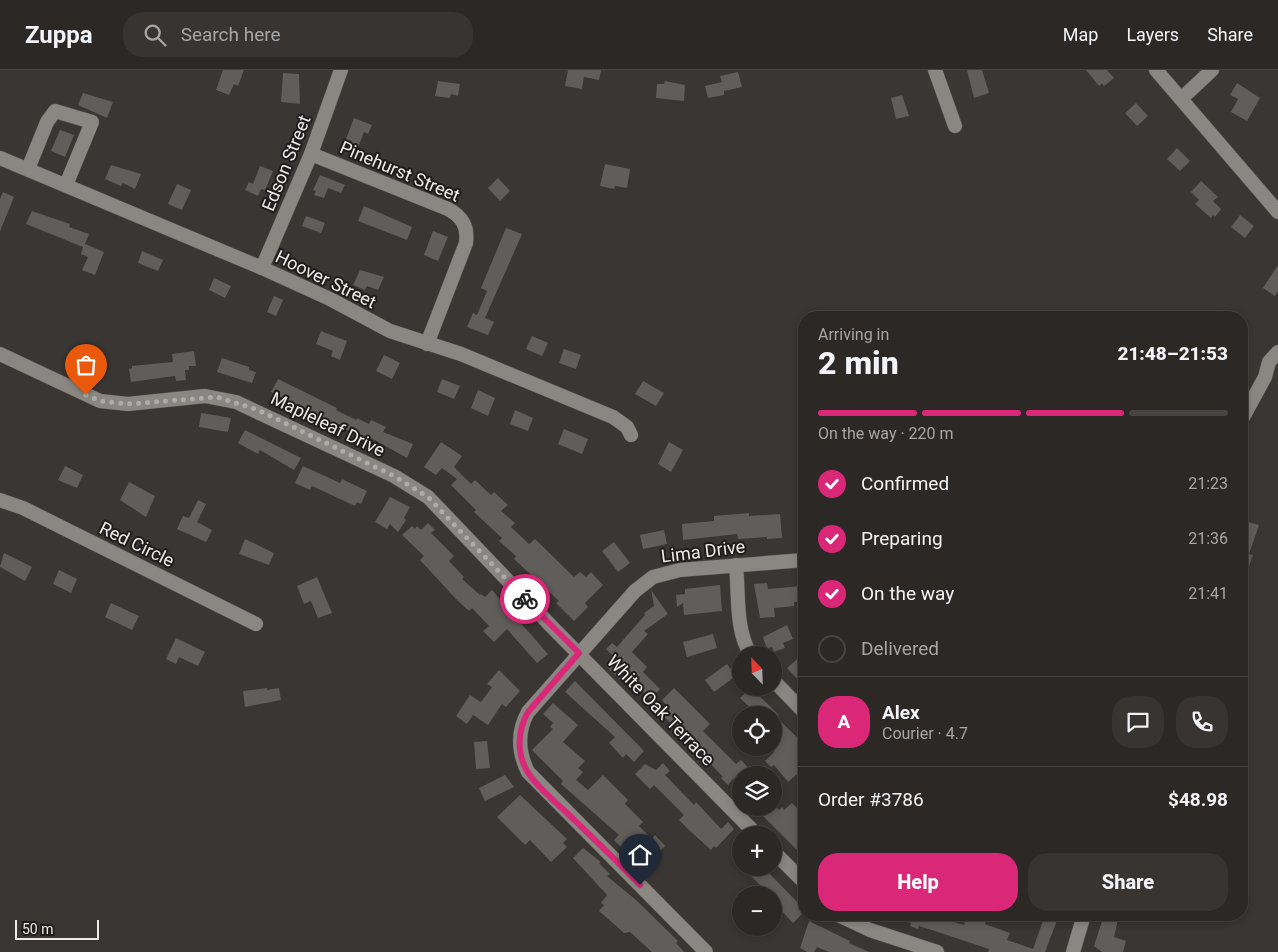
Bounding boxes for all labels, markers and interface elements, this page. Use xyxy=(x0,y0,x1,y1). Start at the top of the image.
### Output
search box xyxy=(123,12,473,57)
text: Zuppa xyxy=(25,21,93,49)
icon: search xyxy=(141,21,169,49)
text: Search here xyxy=(181,23,281,46)
text: Map xyxy=(1063,24,1098,45)
text: Layers xyxy=(1126,24,1179,45)
text: Share xyxy=(1207,24,1253,45)
street label: Edson Street xyxy=(257,112,315,214)
street label: Pinehurst Street xyxy=(337,136,463,206)
street label: Hoover Street xyxy=(272,246,380,312)
text: Arriving in xyxy=(818,325,889,344)
text: 21:48–21:53 xyxy=(1117,342,1228,365)
pin xyxy=(65,344,107,395)
text: 2 min xyxy=(818,344,899,382)
icon: bag xyxy=(72,351,100,379)
street label: Mapleleaf Drive xyxy=(267,387,389,461)
text: On the way · 220 m xyxy=(818,424,954,443)
icon: check xyxy=(818,470,846,498)
text: Confirmed xyxy=(861,472,949,495)
text: 21:23 xyxy=(1188,474,1228,493)
street label: Red Circle xyxy=(96,517,178,571)
icon: check xyxy=(818,525,846,553)
text: Preparing xyxy=(861,527,943,550)
text: 21:36 xyxy=(1188,529,1228,548)
street label: Lima Drive xyxy=(660,535,746,567)
courier xyxy=(500,574,550,624)
icon: check xyxy=(818,580,846,608)
text: On the way xyxy=(861,582,954,605)
text: 21:41 xyxy=(1188,584,1228,603)
icon: bike xyxy=(511,585,539,613)
text: Delivered xyxy=(861,637,939,660)
north arrow xyxy=(732,646,782,696)
map controls xyxy=(732,646,782,936)
street label: White Oak Terrace xyxy=(603,650,719,770)
button: chat xyxy=(1112,696,1164,748)
button: phone xyxy=(1176,696,1228,748)
text: Alex xyxy=(882,701,920,724)
button: locate xyxy=(732,706,782,756)
text: A xyxy=(838,710,850,733)
text: Courier · 4.7 xyxy=(882,724,968,743)
button: layers xyxy=(732,766,782,816)
text: Order #3786 xyxy=(818,788,924,811)
text: $48.98 xyxy=(1168,788,1228,811)
button: + xyxy=(732,826,782,876)
pin xyxy=(619,834,661,885)
icon: home xyxy=(626,841,654,869)
button: Help xyxy=(818,853,1018,911)
button: Share xyxy=(1028,853,1228,911)
button: − xyxy=(732,886,782,936)
scale bar xyxy=(15,917,99,940)
text: 50 m xyxy=(22,921,54,937)

